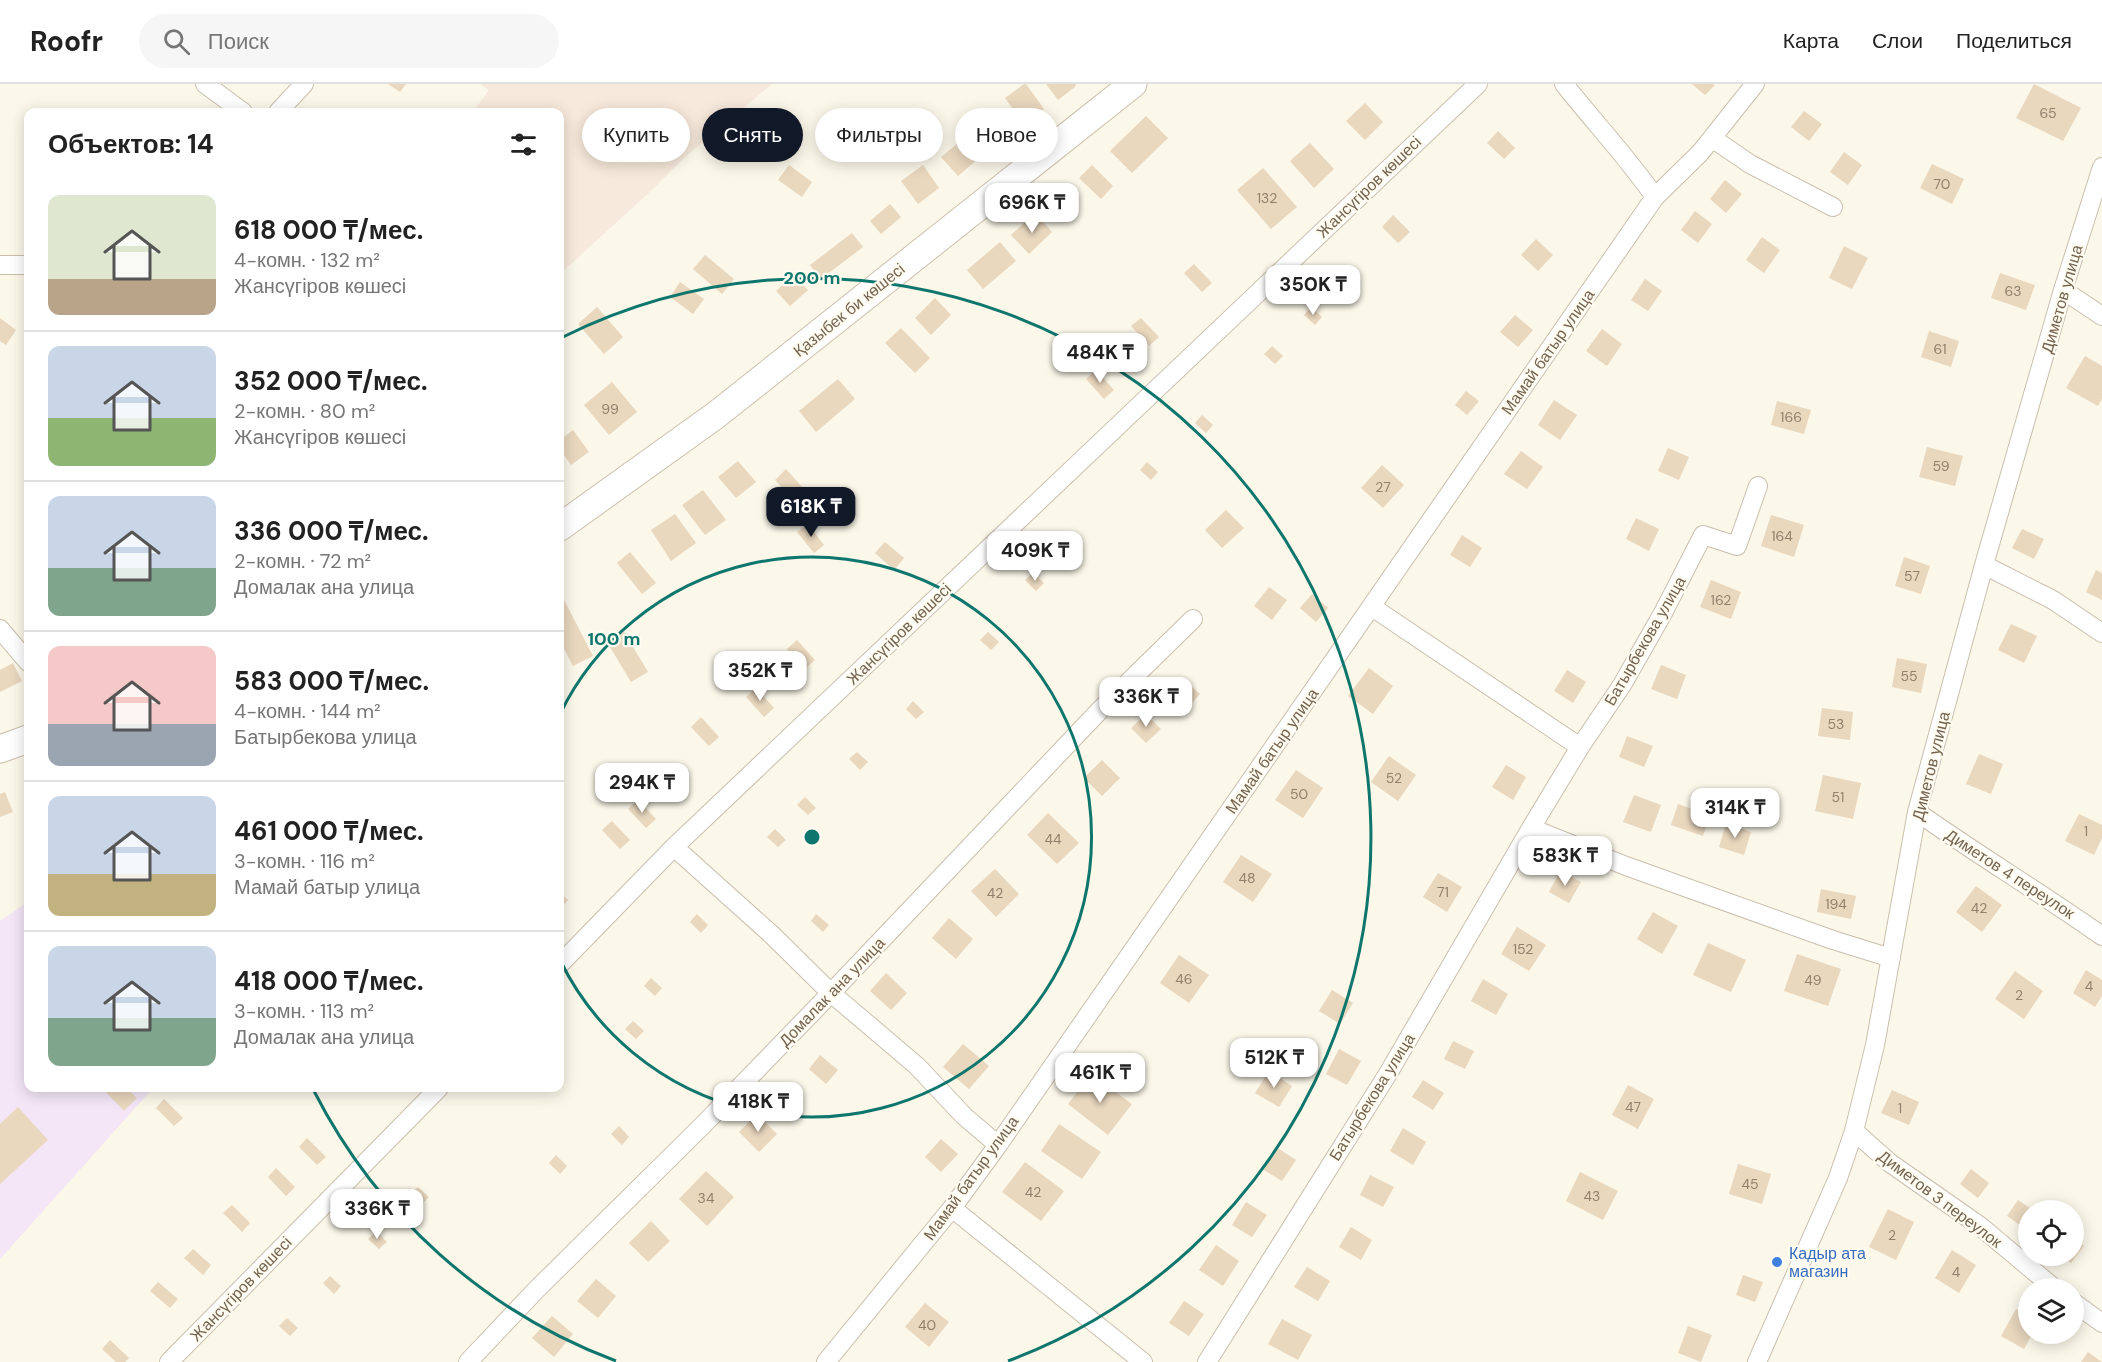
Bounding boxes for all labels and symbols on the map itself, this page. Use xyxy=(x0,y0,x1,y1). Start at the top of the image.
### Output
house number: 65 xyxy=(2039,104,2057,122)
street label: Жансүгіров көшесі xyxy=(1312,132,1426,242)
house number: 70 xyxy=(1934,175,1950,193)
pin: 696K ₸ xyxy=(983,183,1081,234)
house number: 132 xyxy=(1257,189,1277,207)
street label: Диметов улица xyxy=(2036,242,2088,356)
street label: Қазыбек би көшесі xyxy=(789,259,909,361)
pin: 350K ₸ xyxy=(1264,265,1362,316)
text: 200 m xyxy=(784,266,840,290)
house number: 63 xyxy=(2004,282,2022,300)
street label: Мамай батыр улица xyxy=(1497,285,1599,419)
pin: 484K ₸ xyxy=(1051,333,1149,384)
house number: 61 xyxy=(1933,340,1947,358)
house number: 99 xyxy=(601,400,619,418)
house number: 166 xyxy=(1780,408,1802,426)
house number: 59 xyxy=(1933,457,1950,475)
house number: 27 xyxy=(1375,478,1391,496)
pin: 618K ₸ xyxy=(762,487,860,538)
house number: 164 xyxy=(1771,527,1793,545)
pin: 409K ₸ xyxy=(986,531,1084,582)
house number: 57 xyxy=(1904,567,1920,585)
street label: Батырбекова улица xyxy=(1599,572,1691,710)
street label: Жансүгіров көшесі xyxy=(842,579,956,689)
house number: 162 xyxy=(1711,591,1731,609)
text: 100 m xyxy=(587,627,641,651)
pin: 352K ₸ xyxy=(711,651,809,702)
house number: 55 xyxy=(1900,667,1918,685)
pin: 336K ₸ xyxy=(1097,677,1195,728)
street label: Мамай батыр улица xyxy=(1221,684,1323,818)
street label: Диметов улица xyxy=(1907,709,1955,823)
house number: 53 xyxy=(1828,715,1844,733)
pin: 294K ₸ xyxy=(593,763,691,814)
house number: 52 xyxy=(1386,769,1402,787)
house number: 50 xyxy=(1290,785,1308,803)
pin: 314K ₸ xyxy=(1686,788,1784,839)
house number: 51 xyxy=(1832,788,1844,806)
house number: 1 xyxy=(2084,822,2088,840)
street label: Диметов 4 переулок xyxy=(1941,824,2080,924)
centre of rings xyxy=(802,827,822,847)
house number: 44 xyxy=(1045,830,1062,848)
pin: 583K ₸ xyxy=(1516,836,1614,887)
house number: 48 xyxy=(1238,869,1256,887)
house number: 71 xyxy=(1437,883,1449,901)
house number: 42 xyxy=(987,884,1003,902)
house number: 194 xyxy=(1825,895,1847,913)
house number: 42 xyxy=(1971,899,1987,917)
street label: Домалак ана улица xyxy=(774,933,890,1051)
house number: 152 xyxy=(1513,940,1533,958)
house number: 46 xyxy=(1175,970,1193,988)
house number: 49 xyxy=(1804,971,1822,989)
house number: 4 xyxy=(2085,977,2094,995)
house number: 2 xyxy=(2015,986,2023,1004)
street label: Батырбекова улица xyxy=(1324,1029,1420,1165)
pin: 512K ₸ xyxy=(1225,1038,1323,1089)
pin: 461K ₸ xyxy=(1051,1053,1149,1104)
pin: 418K ₸ xyxy=(709,1082,807,1133)
house number: 47 xyxy=(1625,1098,1641,1116)
house number: 1 xyxy=(1898,1099,1902,1117)
street label: Мамай батыр улица xyxy=(919,1112,1023,1244)
street label: Диметов 3 переулок xyxy=(1874,1146,2007,1253)
house number: 45 xyxy=(1741,1175,1759,1193)
house number: 42 xyxy=(1025,1183,1041,1201)
house number: 43 xyxy=(1584,1187,1600,1205)
pin: 336K ₸ xyxy=(328,1189,426,1240)
house number: 34 xyxy=(698,1189,715,1207)
house number: 2 xyxy=(1888,1226,1896,1244)
street label: Жансүгіров көшесі xyxy=(186,1232,296,1346)
place label: Кадыр ата магазин xyxy=(1789,1243,1866,1282)
marker: Кадыр ата магазин xyxy=(1770,1255,1784,1269)
house number: 4 xyxy=(1952,1263,1961,1281)
house number: 40 xyxy=(918,1316,936,1334)

